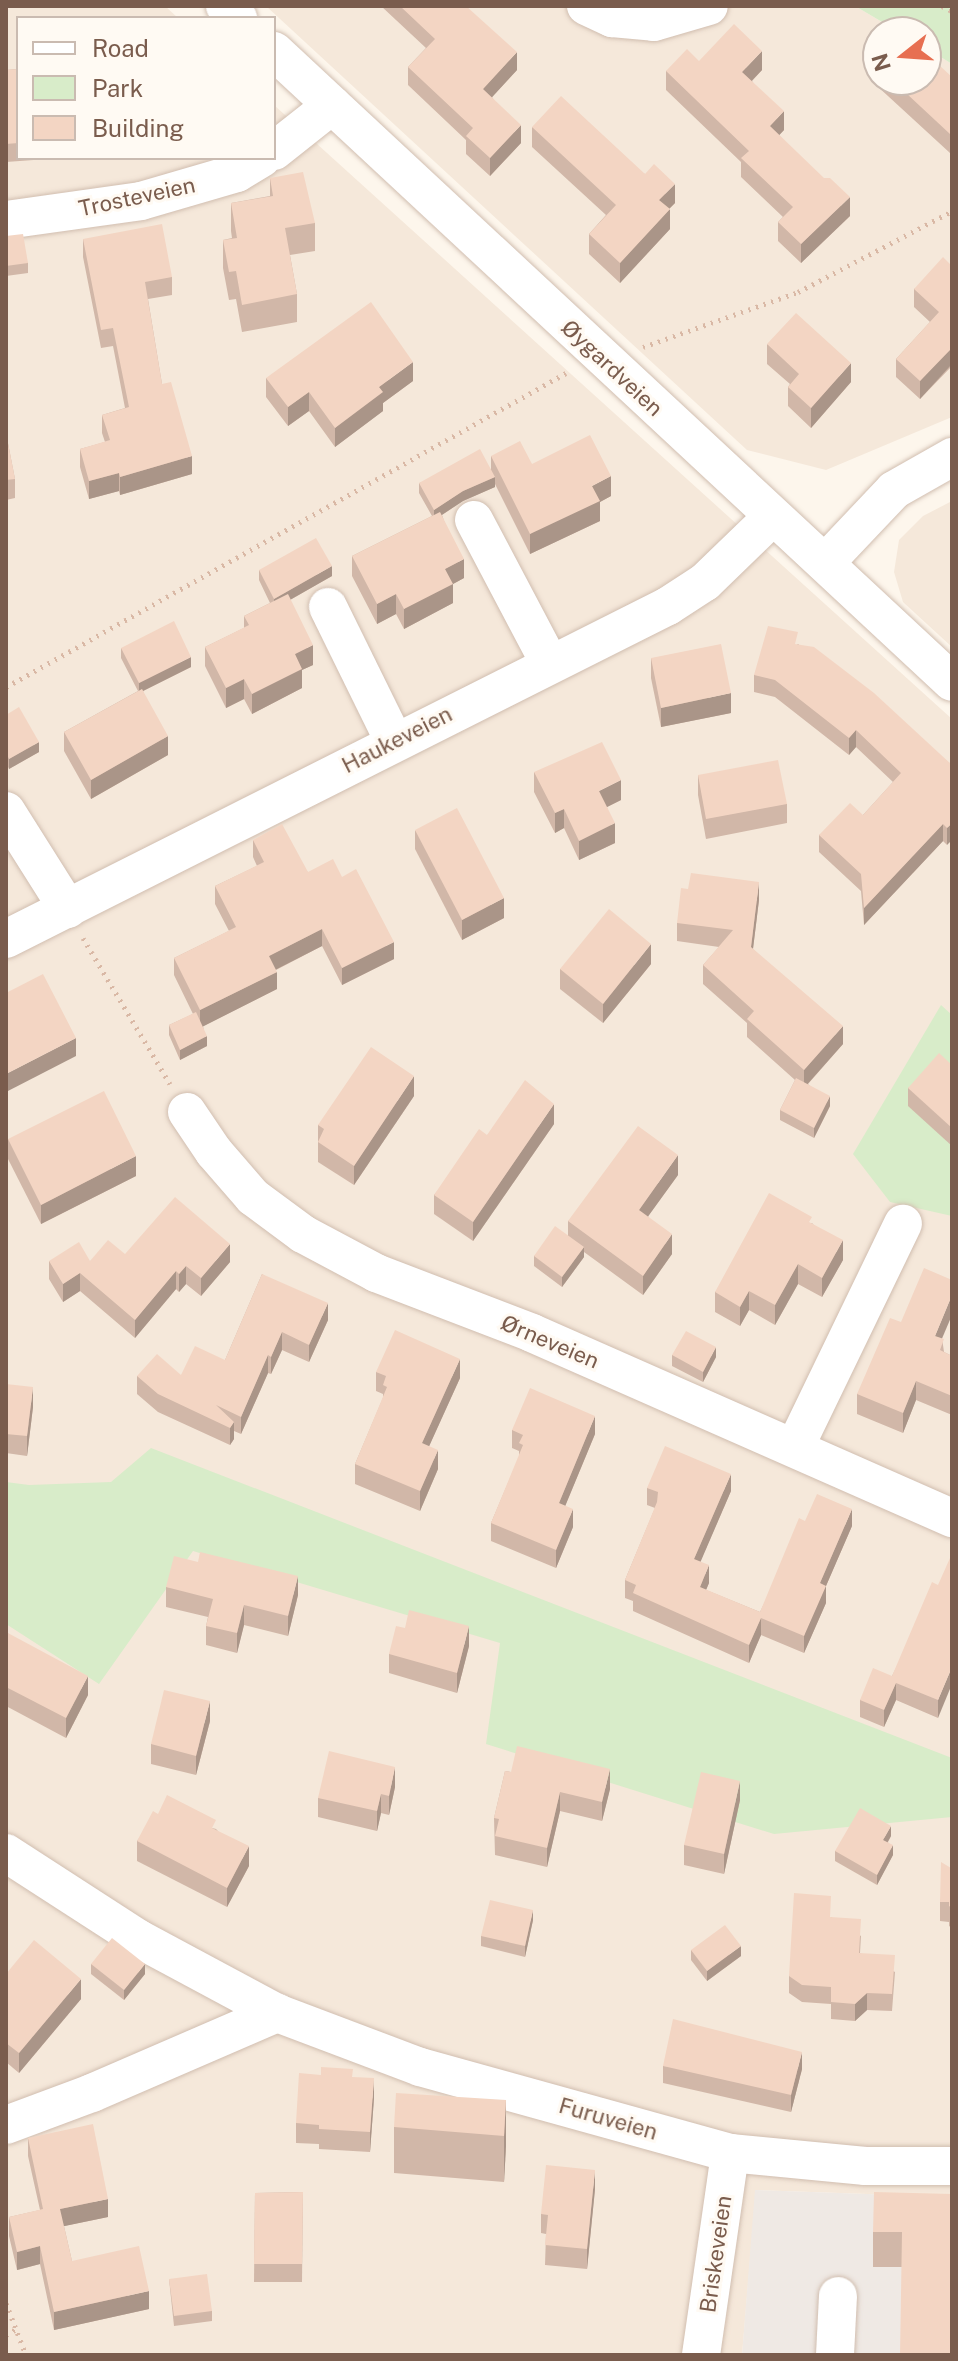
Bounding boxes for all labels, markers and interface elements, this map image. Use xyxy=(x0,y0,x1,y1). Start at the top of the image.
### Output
legend xyxy=(16,16,276,160)
north arrow xyxy=(862,16,942,96)
text: Road xyxy=(92,34,149,62)
text: N xyxy=(866,50,896,74)
text: Park xyxy=(92,74,143,102)
text: Building xyxy=(92,114,184,142)
street label: Trosteveien xyxy=(76,172,198,222)
street label: Øygardveien xyxy=(556,314,668,422)
street label: Haukeveien xyxy=(338,701,456,779)
street label: Ørneveien xyxy=(497,1310,603,1374)
street label: Furuveien xyxy=(556,2092,660,2146)
street label: Briskeveien xyxy=(695,2194,737,2314)

